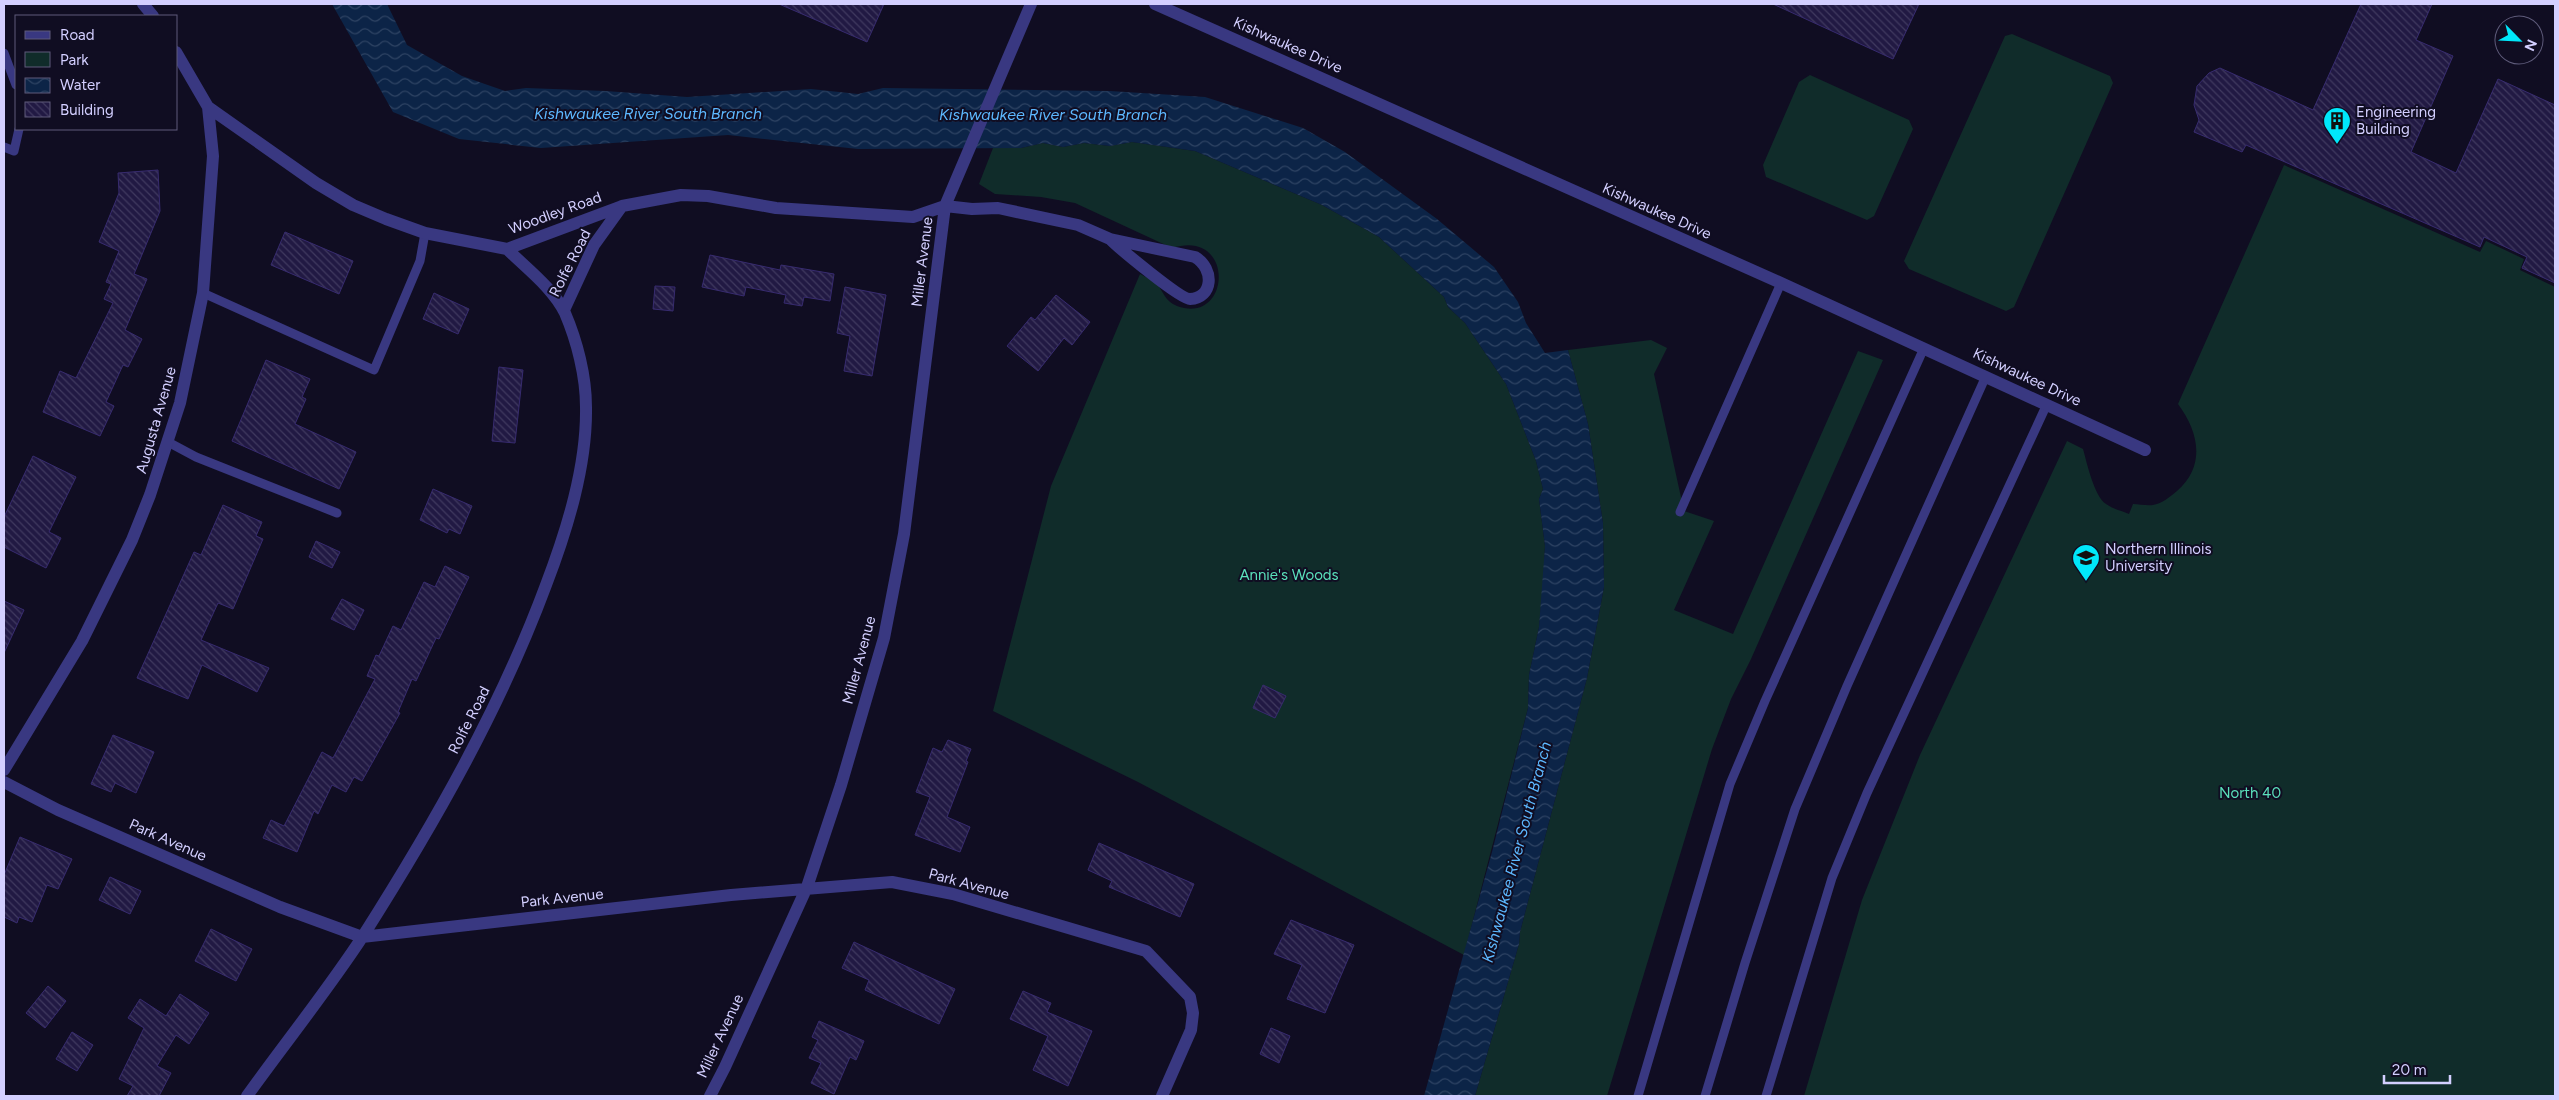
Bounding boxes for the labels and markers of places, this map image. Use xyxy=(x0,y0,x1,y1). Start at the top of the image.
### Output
place label: Engineering Building xyxy=(2356,103,2436,138)
building icon: Engineering Building xyxy=(2322,106,2352,145)
place label: Northern Illinois University xyxy=(2105,540,2211,575)
school or university icon: Northern Illinois University xyxy=(2071,543,2101,582)

